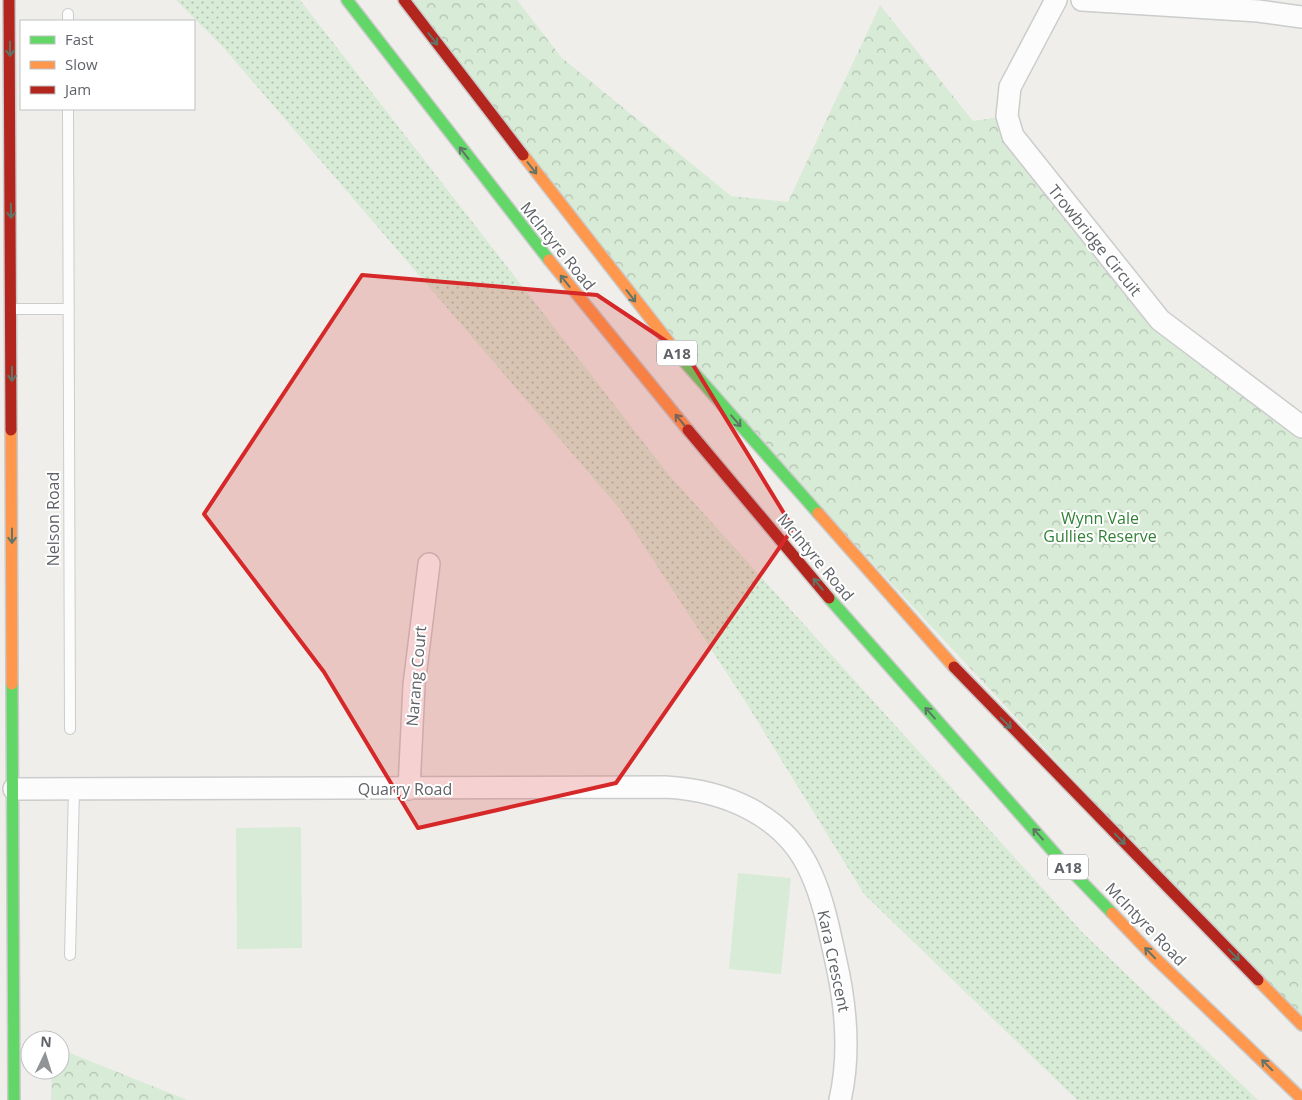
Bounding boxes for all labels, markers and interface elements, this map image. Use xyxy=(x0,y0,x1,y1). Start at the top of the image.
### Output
legend xyxy=(20,20,195,110)
text: Fast xyxy=(65,29,94,49)
one-way arrow xyxy=(428,32,439,45)
one-way arrow xyxy=(5,40,15,56)
text: Slow xyxy=(65,54,98,74)
text: Jam xyxy=(63,79,91,99)
one-way arrow xyxy=(459,147,470,160)
one-way arrow xyxy=(527,161,538,174)
street label: Trowbridge Circuit xyxy=(1043,180,1147,300)
street label: McIntyre Road xyxy=(515,197,601,295)
one-way arrow xyxy=(6,202,16,219)
one-way arrow xyxy=(560,275,571,288)
one-way arrow xyxy=(626,289,637,302)
road number: A18 xyxy=(657,340,697,366)
one-way arrow xyxy=(7,365,17,381)
one-way arrow xyxy=(674,413,685,426)
one-way arrow xyxy=(730,414,742,427)
street label: Nelson Road xyxy=(42,472,64,566)
park label: Wynn Vale Gullies Reserve xyxy=(1043,507,1157,547)
street label: McIntyre Road xyxy=(773,509,859,605)
one-way arrow xyxy=(7,528,17,544)
one-way arrow xyxy=(812,578,823,591)
street label: Narang Court xyxy=(401,625,431,727)
one-way arrow xyxy=(925,707,936,720)
one-way arrow xyxy=(1000,717,1013,729)
street label: Quarry Road xyxy=(358,778,452,800)
one-way arrow xyxy=(1033,828,1044,841)
one-way arrow xyxy=(1114,833,1126,845)
road number: A18 xyxy=(1048,854,1088,880)
street label: McIntyre Road xyxy=(1101,878,1191,970)
street label: Kara Crescent xyxy=(812,908,856,1014)
one-way arrow xyxy=(1144,946,1156,959)
one-way arrow xyxy=(1228,949,1240,961)
north arrow xyxy=(20,1030,70,1080)
text: N xyxy=(40,1032,52,1051)
one-way arrow xyxy=(1261,1059,1273,1071)

